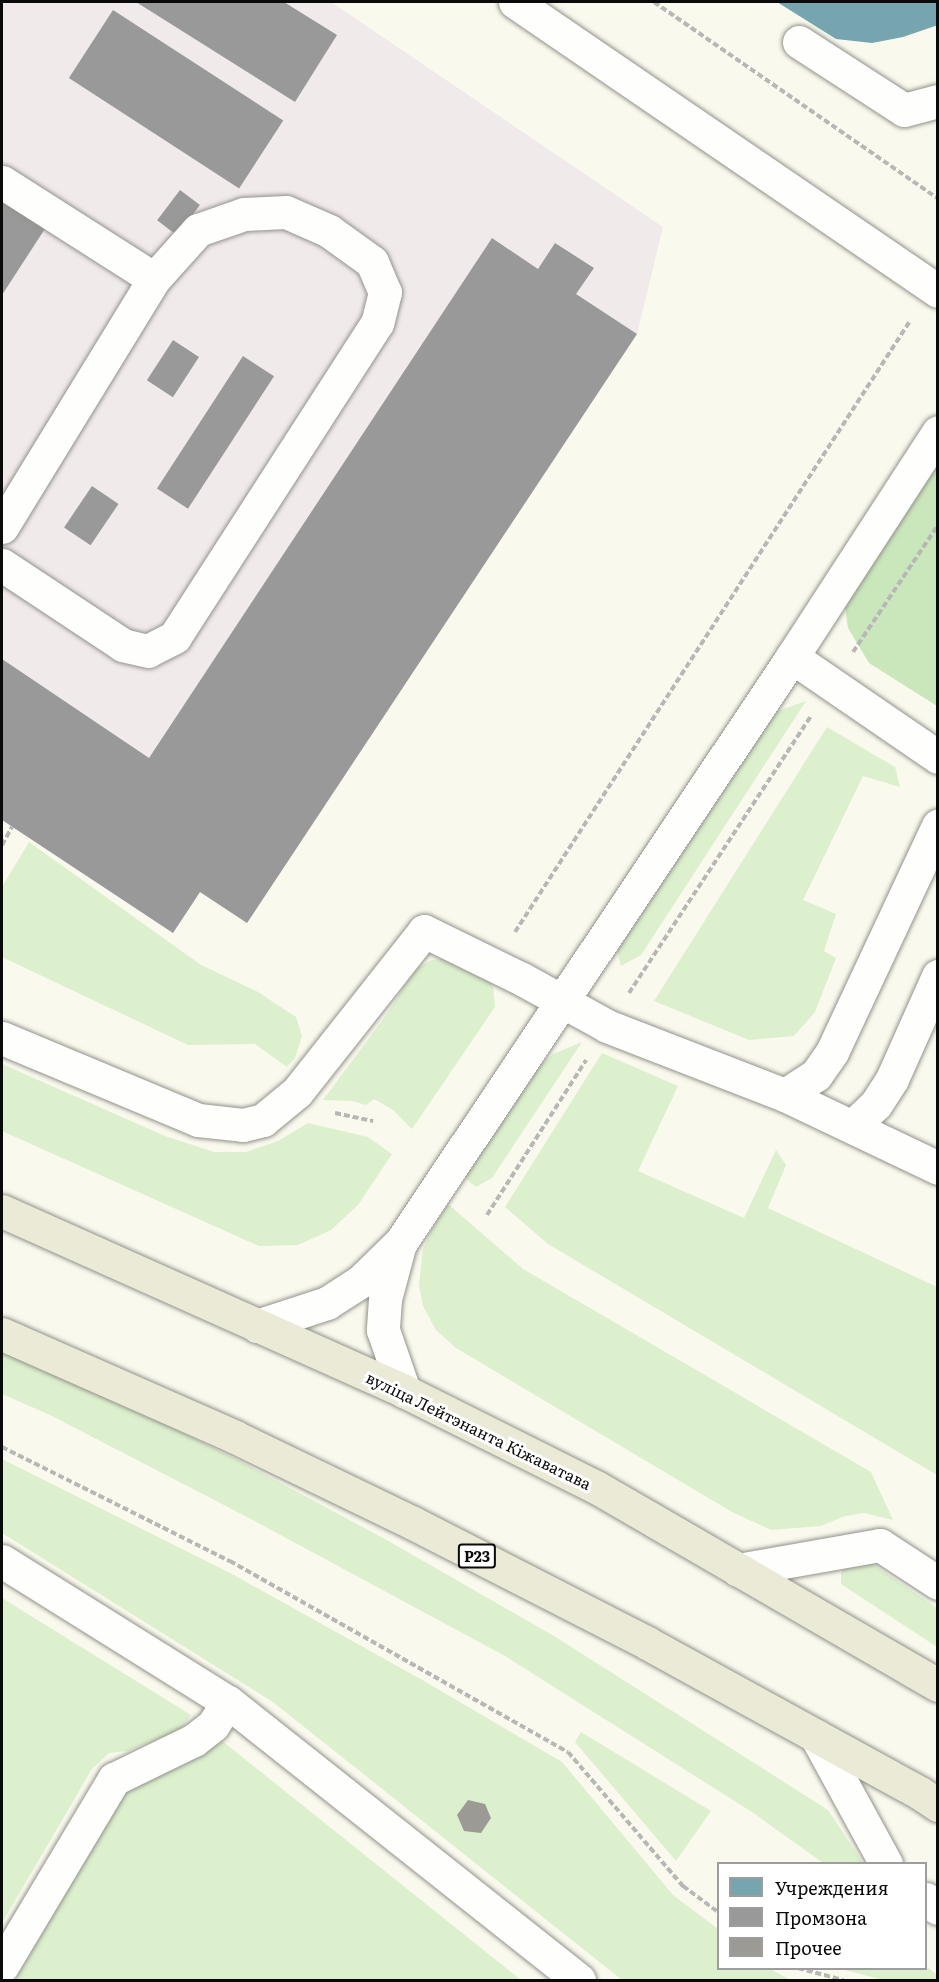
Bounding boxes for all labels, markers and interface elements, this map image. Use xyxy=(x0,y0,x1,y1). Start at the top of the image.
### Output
street label: вуліца Лейтэнанта Кіжаватава xyxy=(363,1367,595,1493)
road number: Р23 xyxy=(458,1544,496,1568)
legend xyxy=(717,1862,927,1970)
text: Учреждения xyxy=(775,1874,888,1901)
text: Промзона xyxy=(775,1904,867,1931)
text: Прочее xyxy=(775,1934,842,1961)

